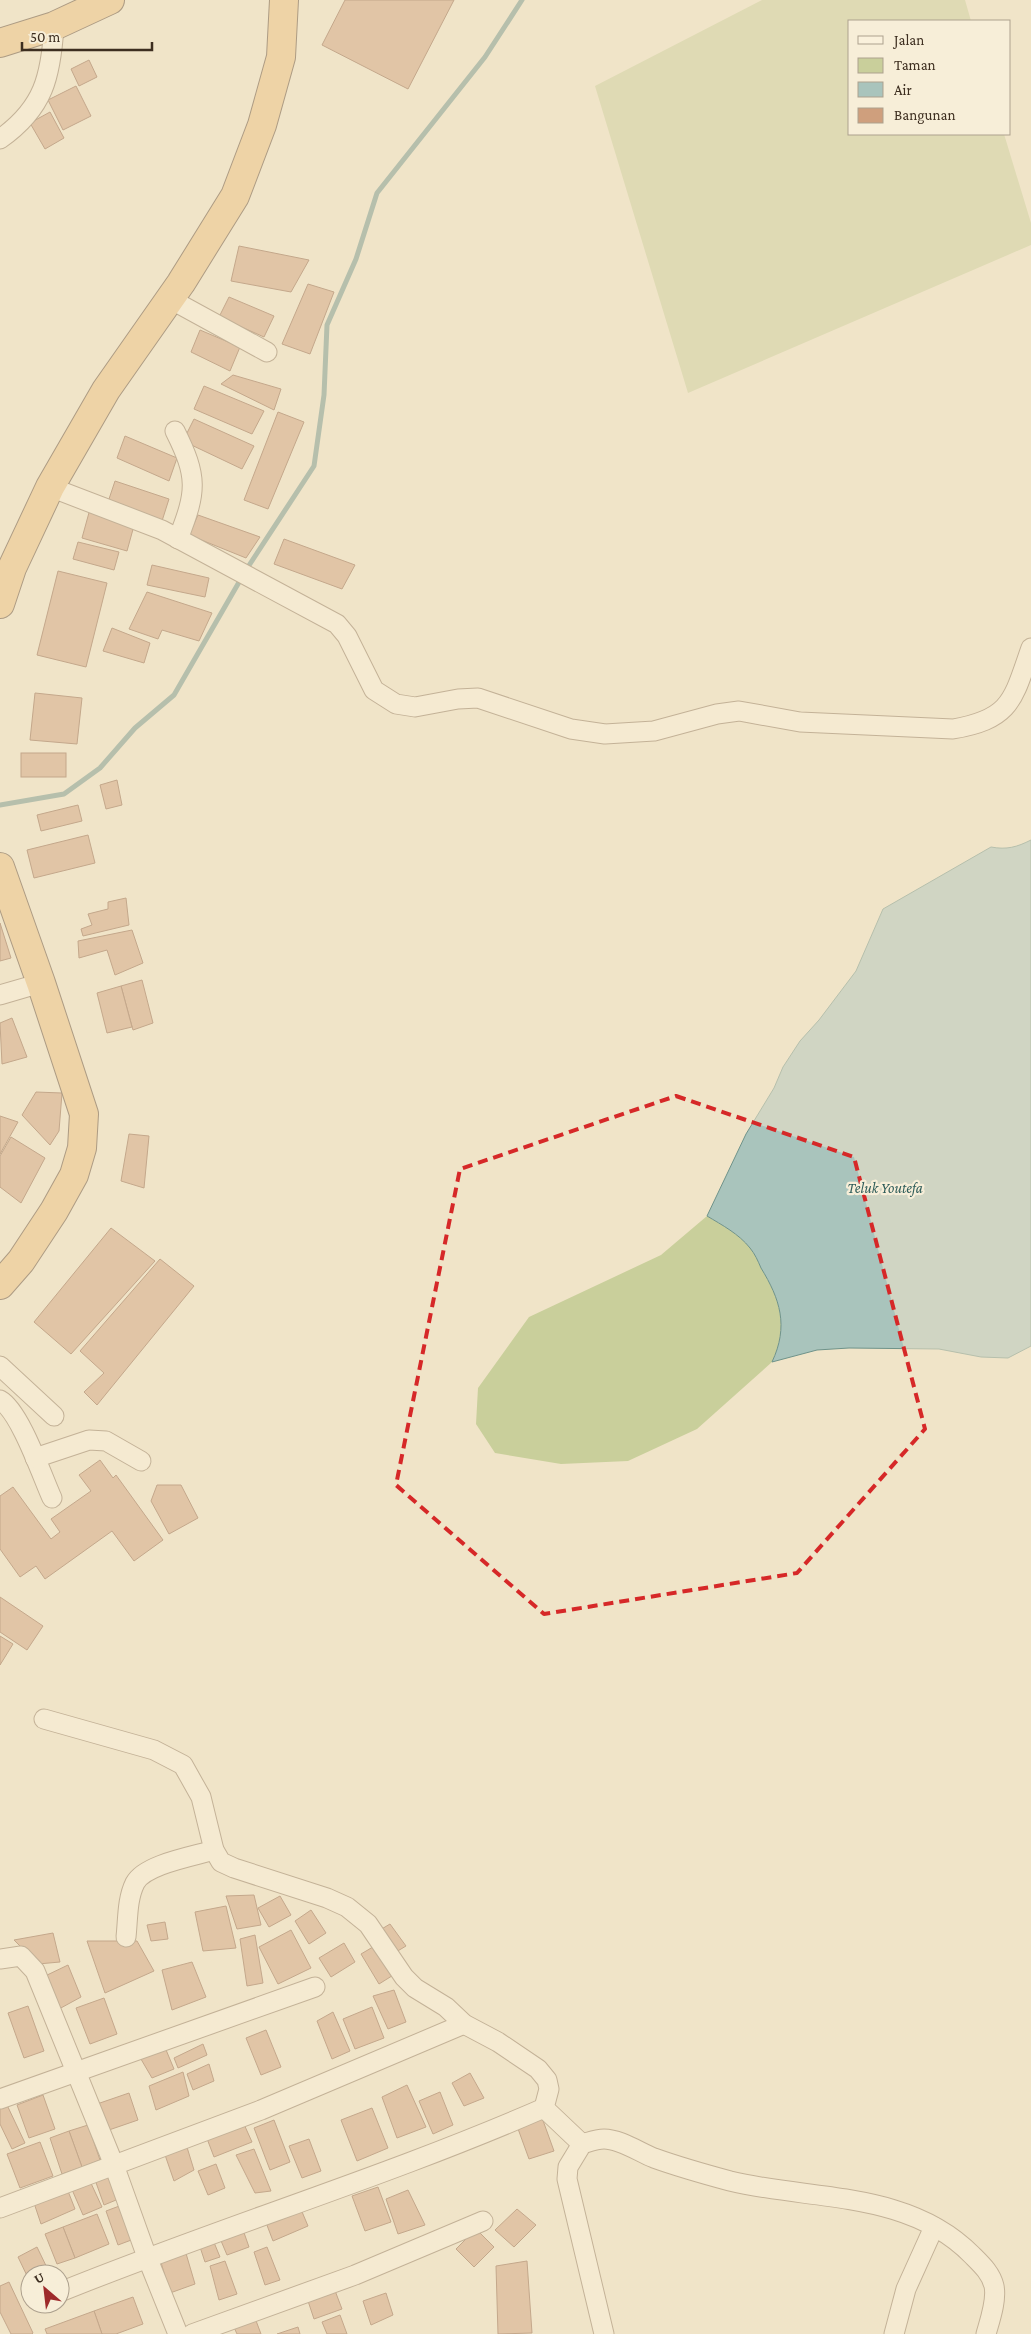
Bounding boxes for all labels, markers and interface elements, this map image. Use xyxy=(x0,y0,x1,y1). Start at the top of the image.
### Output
scale bar xyxy=(22,20,152,52)
legend xyxy=(848,20,1011,135)
text: 50 m xyxy=(30,29,60,45)
text: Jalan xyxy=(892,32,924,49)
text: Taman xyxy=(894,57,936,73)
text: Air xyxy=(894,82,912,98)
text: Bangunan xyxy=(894,107,955,124)
water label: Teluk Youtefa xyxy=(847,1180,923,1197)
north arrow xyxy=(20,2264,70,2314)
text: U xyxy=(31,2268,47,2287)

